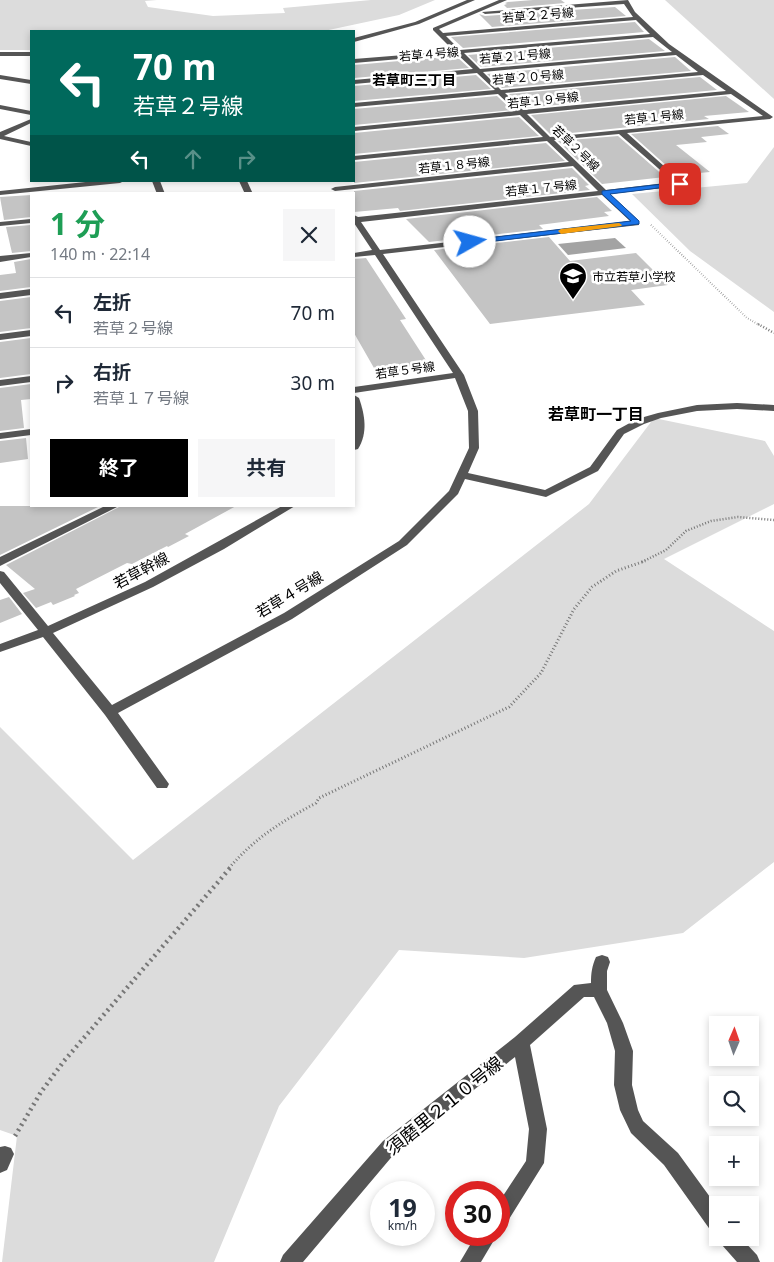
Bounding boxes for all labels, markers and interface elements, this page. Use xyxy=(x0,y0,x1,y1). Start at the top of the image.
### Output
street label: 若草２２号線 xyxy=(501,3,575,27)
text: 70 m xyxy=(133,43,216,90)
street label: 若草４号線 xyxy=(398,43,460,65)
street label: 若草２１号線 xyxy=(478,44,552,68)
icon: left xyxy=(50,50,115,115)
street label: 若草２０号線 xyxy=(491,65,565,89)
district label: 若草町三丁目 xyxy=(372,70,456,89)
street label: 若草１９号線 xyxy=(506,88,580,112)
text: 若草２号線 xyxy=(133,90,243,120)
street label: 若草１号線 xyxy=(623,105,685,129)
street label: 若草２号線 xyxy=(549,121,603,175)
icon: left xyxy=(126,145,154,173)
icon: ahead xyxy=(179,145,207,173)
icon: right xyxy=(232,145,260,173)
street label: 若草１８号線 xyxy=(417,153,491,177)
pin xyxy=(659,163,701,205)
icon: arrive xyxy=(666,170,694,198)
street label: 若草１７号線 xyxy=(504,176,578,200)
text: 1 分 xyxy=(50,203,105,244)
button: close xyxy=(283,209,335,261)
position arrow xyxy=(443,215,495,267)
text: 140 m · 22:14 xyxy=(50,243,150,265)
school or university icon: 市立若草小学校 xyxy=(558,261,588,300)
place label: 市立若草小学校 xyxy=(592,268,676,285)
text: 左折 xyxy=(93,289,131,315)
icon: left xyxy=(50,299,78,327)
text: 70 m xyxy=(291,300,335,326)
text: 若草２号線 xyxy=(93,317,173,339)
street label: 若草５号線 xyxy=(374,357,436,383)
text: 右折 xyxy=(93,359,131,385)
icon: right xyxy=(50,369,78,397)
text: 30 m xyxy=(291,370,335,396)
text: 若草１７号線 xyxy=(93,387,189,409)
district label: 若草町一丁目 xyxy=(548,403,644,425)
button: 終了 xyxy=(50,439,188,497)
button: 共有 xyxy=(198,439,335,497)
street label: 若草幹線 xyxy=(110,547,172,593)
street label: 若草４号線 xyxy=(252,566,326,622)
north arrow xyxy=(709,1016,759,1066)
map controls xyxy=(709,1016,759,1246)
street label: 須磨里２１０号線 xyxy=(380,1050,508,1160)
button: search xyxy=(709,1076,759,1126)
button: + xyxy=(709,1136,759,1186)
speed limit sign: 30 xyxy=(445,1181,510,1246)
text: 19 xyxy=(388,1190,417,1224)
button: − xyxy=(709,1196,759,1246)
text: km/h xyxy=(388,1217,417,1234)

